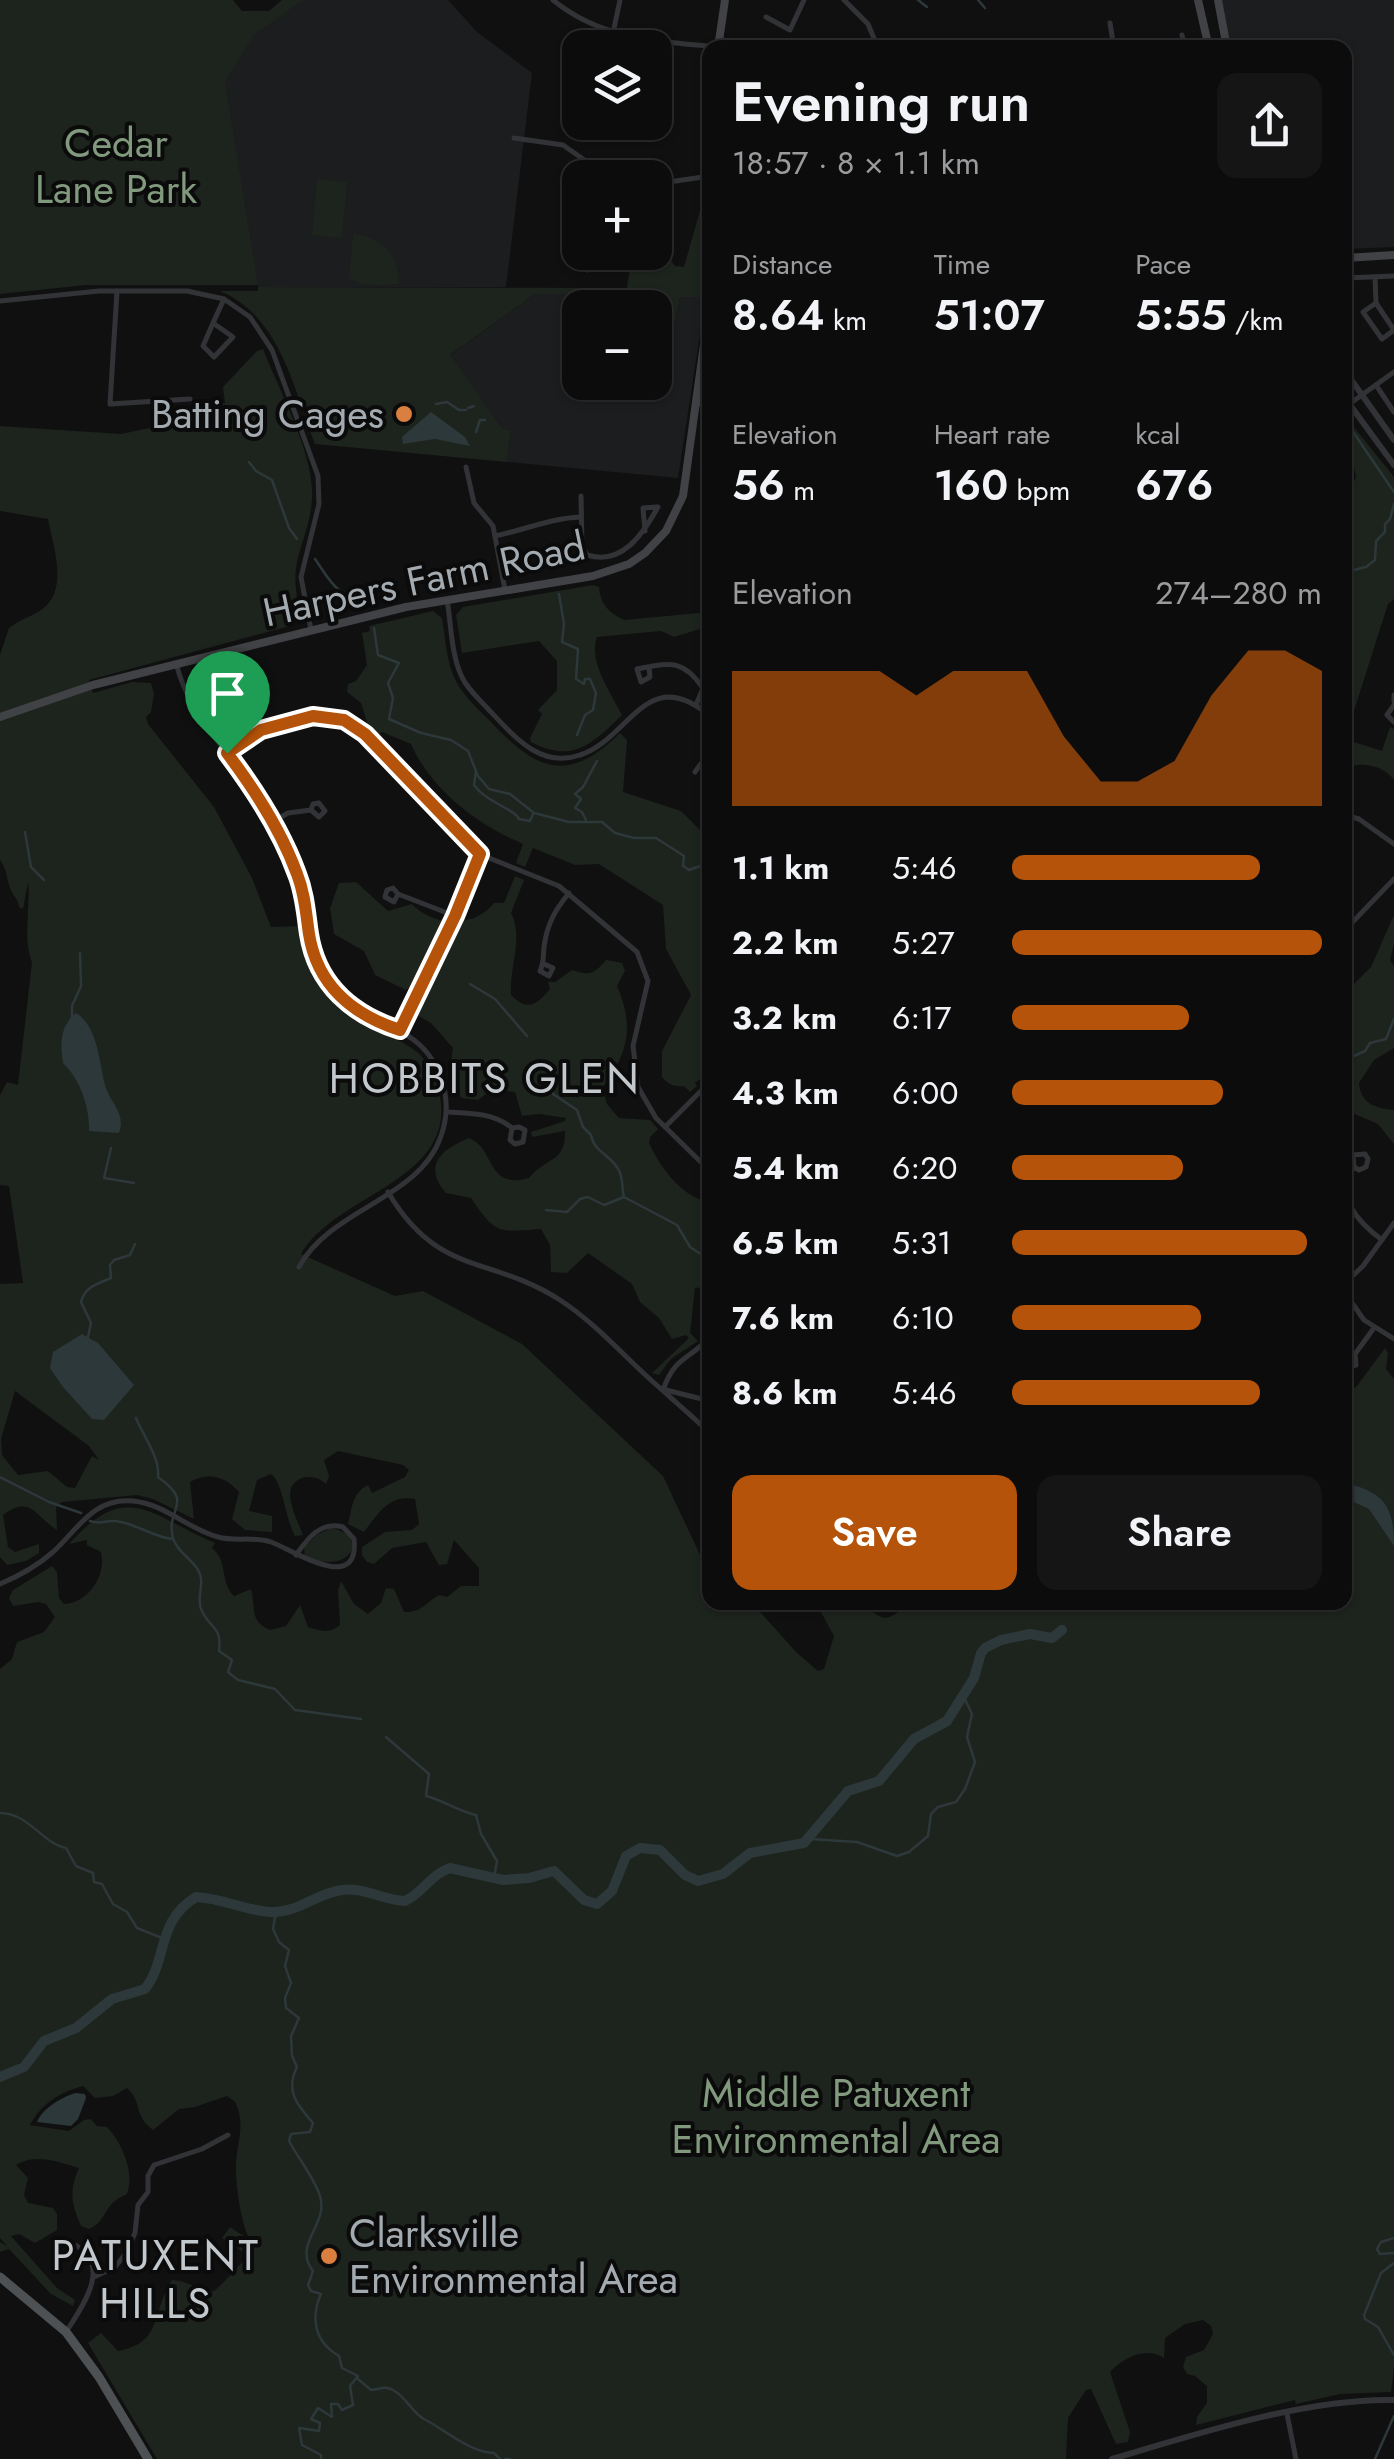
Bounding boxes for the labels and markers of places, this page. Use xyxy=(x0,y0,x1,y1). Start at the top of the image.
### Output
place label: Batting Cages xyxy=(151,385,384,443)
marker: Batting Cages xyxy=(393,403,415,425)
pin xyxy=(185,651,270,754)
place label: Clarksville Environmental Area xyxy=(349,2204,678,2308)
marker: Clarksville Environmental Area xyxy=(318,2245,340,2267)

